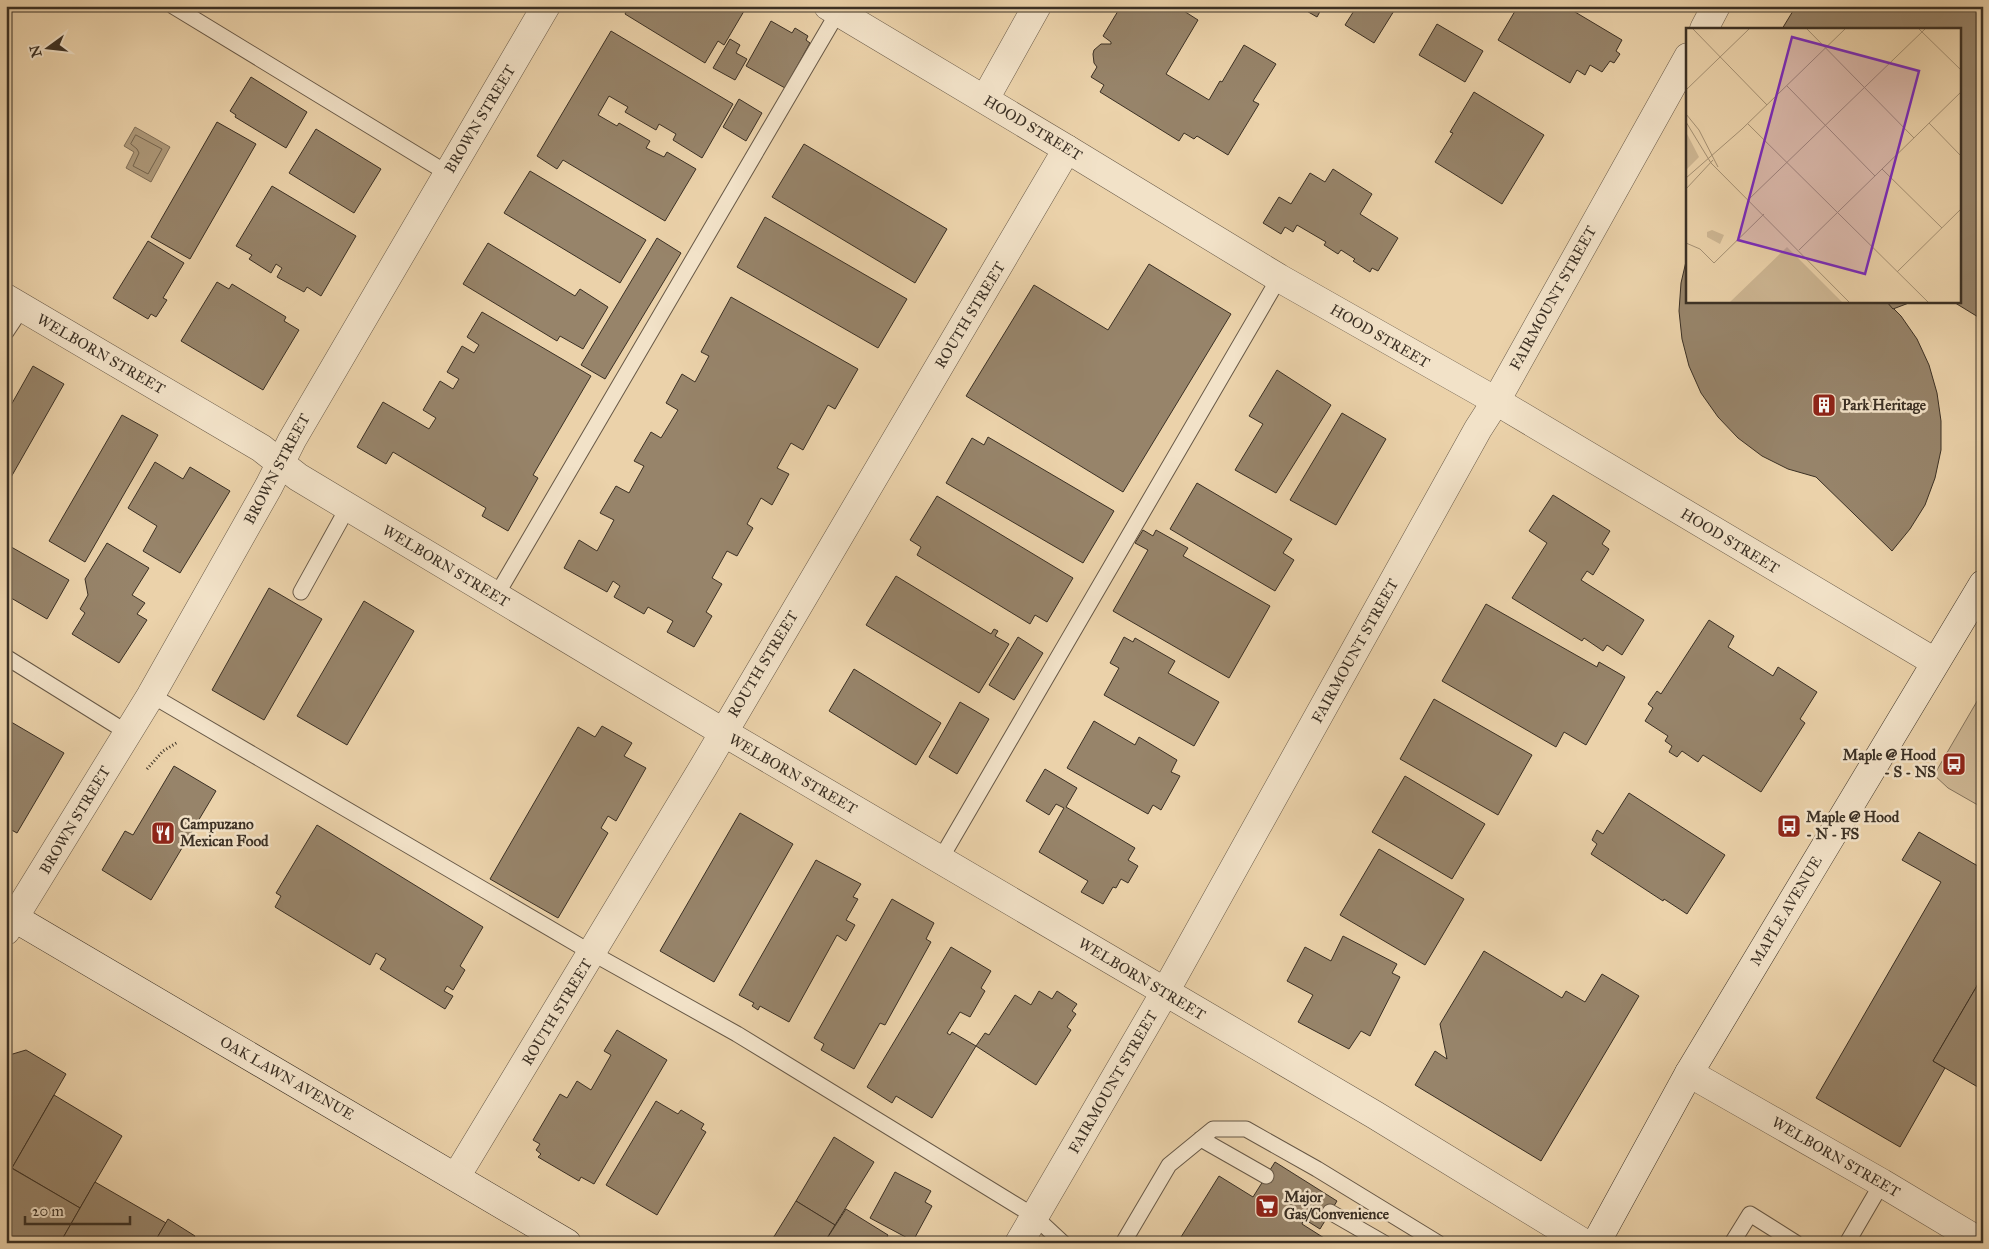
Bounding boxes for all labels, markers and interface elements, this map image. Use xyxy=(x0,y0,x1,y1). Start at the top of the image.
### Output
north arrow xyxy=(22,22,72,72)
inset map xyxy=(1686,28,1962,302)
text: N xyxy=(26,43,46,59)
street label: BROWN STREET xyxy=(441,62,519,176)
street label: HOOD STREET xyxy=(980,91,1086,165)
street label: FAIRMOUNT STREET xyxy=(1506,223,1600,373)
street label: ROUTH STREET xyxy=(931,258,1009,372)
street label: HOOD STREET xyxy=(1327,300,1433,372)
street label: WELBORN STREET xyxy=(34,310,168,398)
building icon: Park Heritage xyxy=(1811,392,1837,418)
place label: Park Heritage xyxy=(1842,396,1927,415)
street label: BROWN STREET xyxy=(240,411,314,527)
street label: HOOD STREET xyxy=(1677,504,1783,578)
street label: WELBORN STREET xyxy=(379,521,513,611)
street label: FAIRMOUNT STREET xyxy=(1308,576,1402,726)
street label: ROUTH STREET xyxy=(724,607,802,721)
street label: WELBORN STREET xyxy=(726,730,860,818)
place label: Maple @ Hood - S - NS xyxy=(1843,746,1936,781)
bus stop icon: Maple @ Hood - S - NS xyxy=(1941,751,1967,777)
street label: BROWN STREET xyxy=(36,763,114,877)
place label: Maple @ Hood - N - FS xyxy=(1806,808,1900,843)
bus stop icon: Maple @ Hood - N - FS xyxy=(1776,813,1802,839)
place label: Campuzano Mexican Food xyxy=(180,815,269,850)
restaurant icon: Campuzano Mexican Food xyxy=(150,820,176,846)
street label: MAPLE AVENUE xyxy=(1746,853,1826,969)
street label: WELBORN STREET xyxy=(1075,934,1209,1024)
street label: ROUTH STREET xyxy=(518,955,596,1069)
street label: FAIRMOUNT STREET xyxy=(1065,1007,1161,1157)
street label: OAK LAWN AVENUE xyxy=(217,1032,357,1124)
street label: WELBORN STREET xyxy=(1769,1113,1903,1201)
place label: Major Gas/Convenience xyxy=(1284,1188,1390,1223)
supermarket icon: Major Gas/Convenience xyxy=(1254,1193,1280,1219)
scale bar xyxy=(25,1194,130,1226)
text: 20 m xyxy=(32,1202,64,1220)

